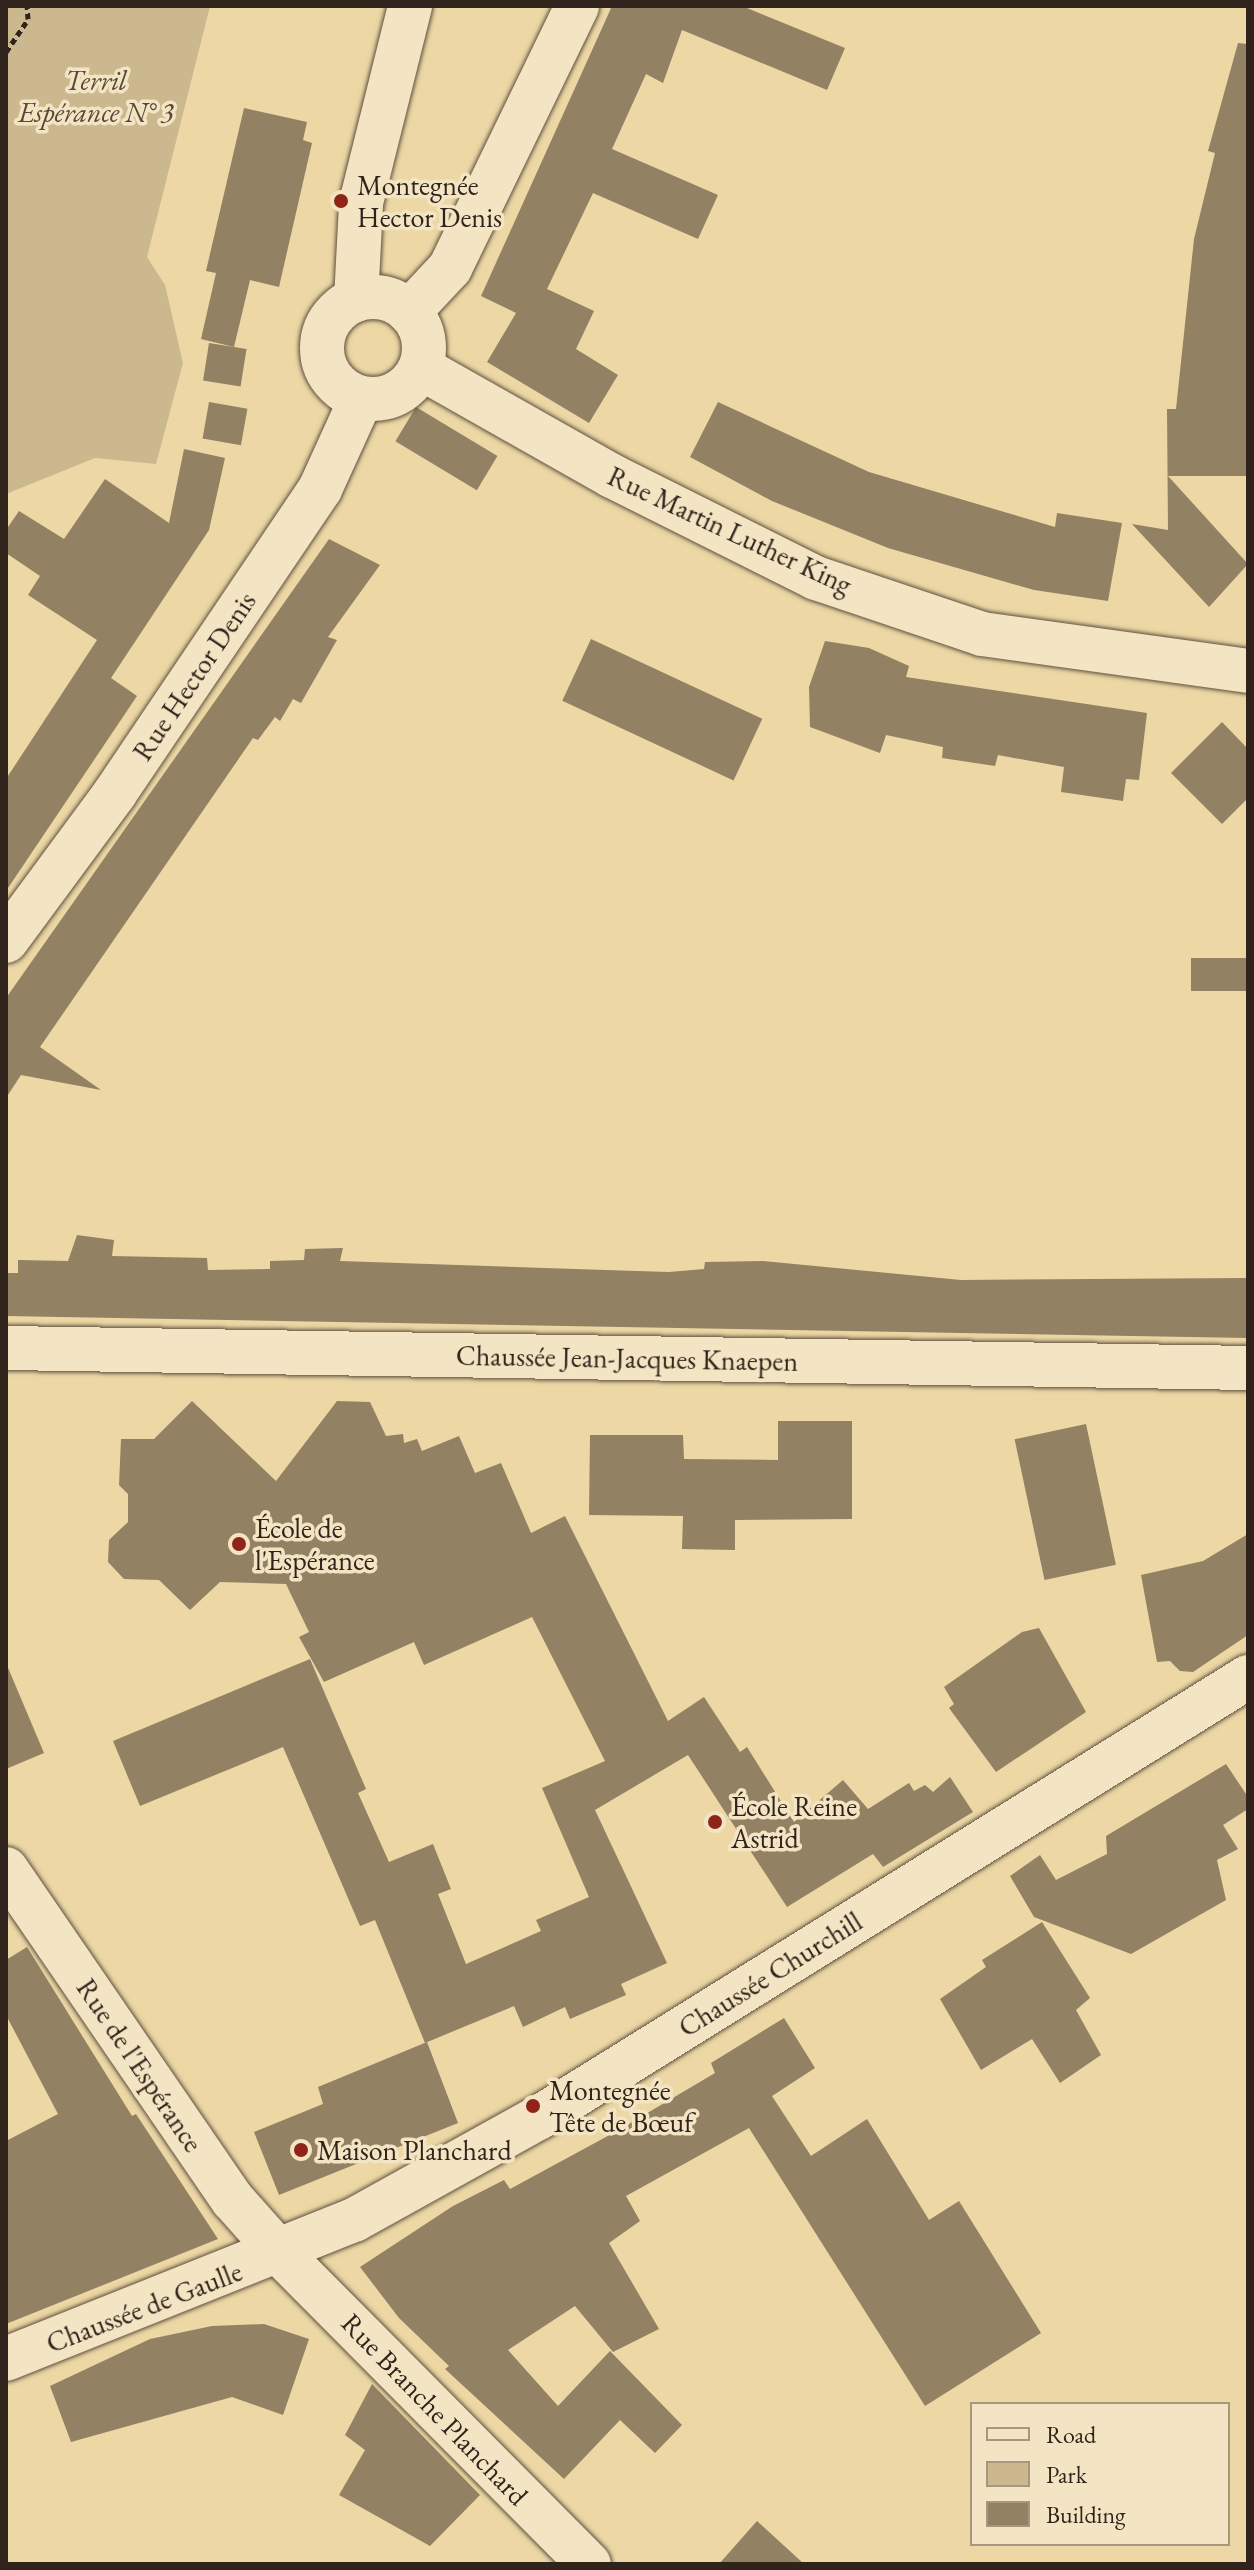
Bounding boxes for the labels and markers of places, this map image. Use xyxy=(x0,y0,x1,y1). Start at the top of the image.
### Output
place label: Montegnée Hector Denis xyxy=(357,168,502,234)
marker: Montegnée Hector Denis xyxy=(332,192,350,210)
place label: École de l'Espérance xyxy=(255,1511,375,1577)
marker: École de l'Espérance xyxy=(230,1535,248,1553)
place label: École Reine Astrid xyxy=(731,1789,857,1855)
marker: École Reine Astrid xyxy=(706,1813,724,1831)
place label: Montegnée Tête de Bœuf xyxy=(549,2073,693,2139)
marker: Montegnée Tête de Bœuf xyxy=(524,2097,542,2115)
place label: Maison Planchard xyxy=(317,2133,512,2167)
marker: Maison Planchard xyxy=(292,2141,310,2159)

